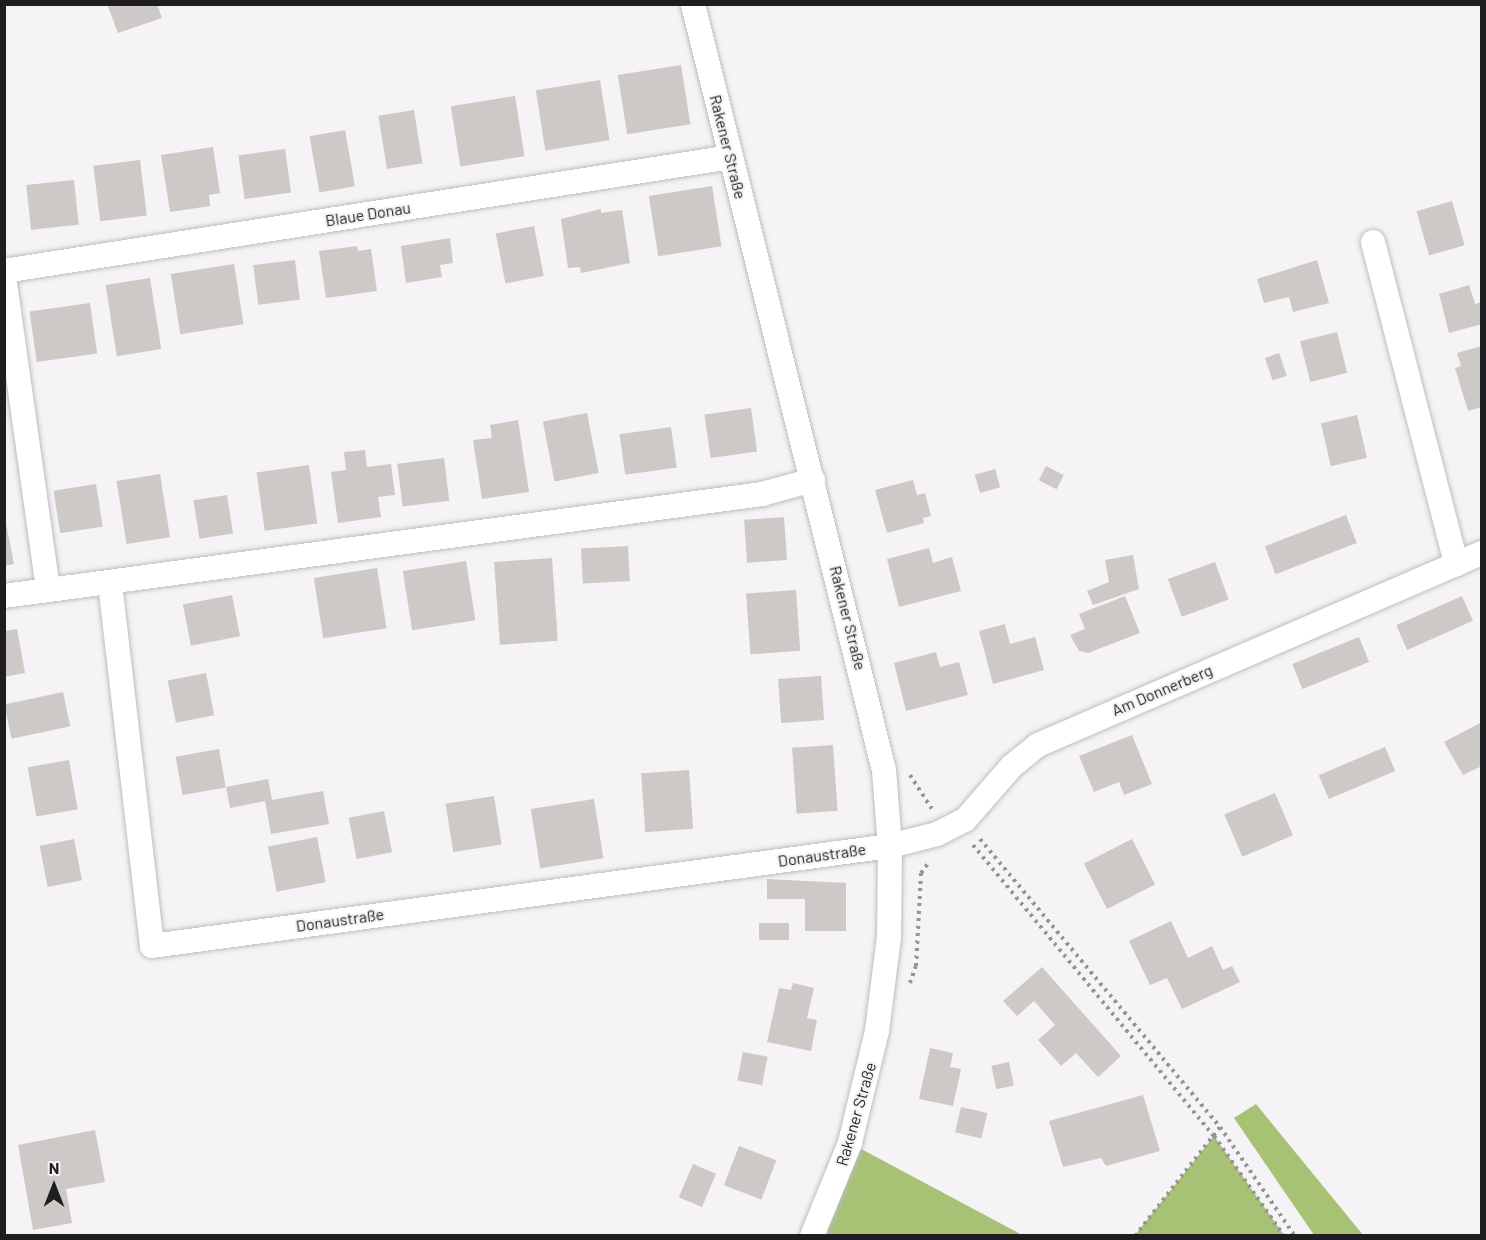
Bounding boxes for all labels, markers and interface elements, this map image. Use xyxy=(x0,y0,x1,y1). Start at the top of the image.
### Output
street label: Rakener Straße xyxy=(706,93,750,201)
street label: Blaue Donau xyxy=(324,198,412,230)
street label: Rakener Straße xyxy=(826,564,870,672)
street label: Am Donnerberg xyxy=(1109,660,1215,720)
street label: Donaustraße xyxy=(777,839,867,871)
street label: Donaustraße xyxy=(295,904,385,936)
street label: Rakener Straße xyxy=(832,1060,880,1168)
north arrow xyxy=(24,1156,84,1216)
text: N xyxy=(49,1158,59,1177)

